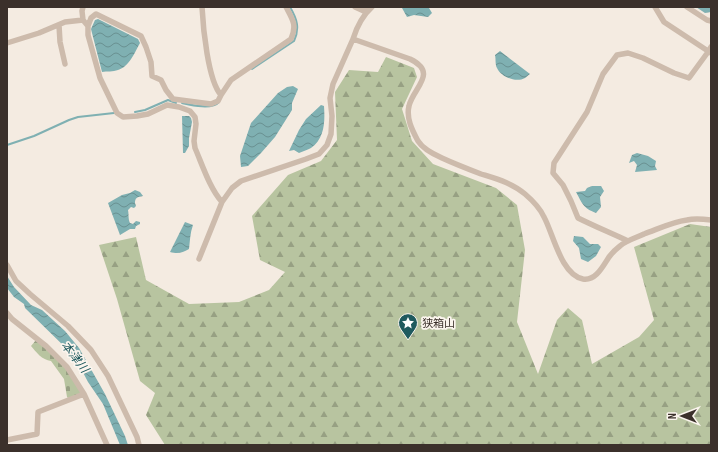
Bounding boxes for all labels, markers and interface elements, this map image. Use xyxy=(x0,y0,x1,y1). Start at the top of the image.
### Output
place icon: 狭箱山 xyxy=(397,312,419,340)
place label: 狭箱山 xyxy=(422,317,455,330)
water label: 本津川 xyxy=(58,339,93,378)
north arrow xyxy=(662,396,702,436)
text: N xyxy=(666,413,679,419)

